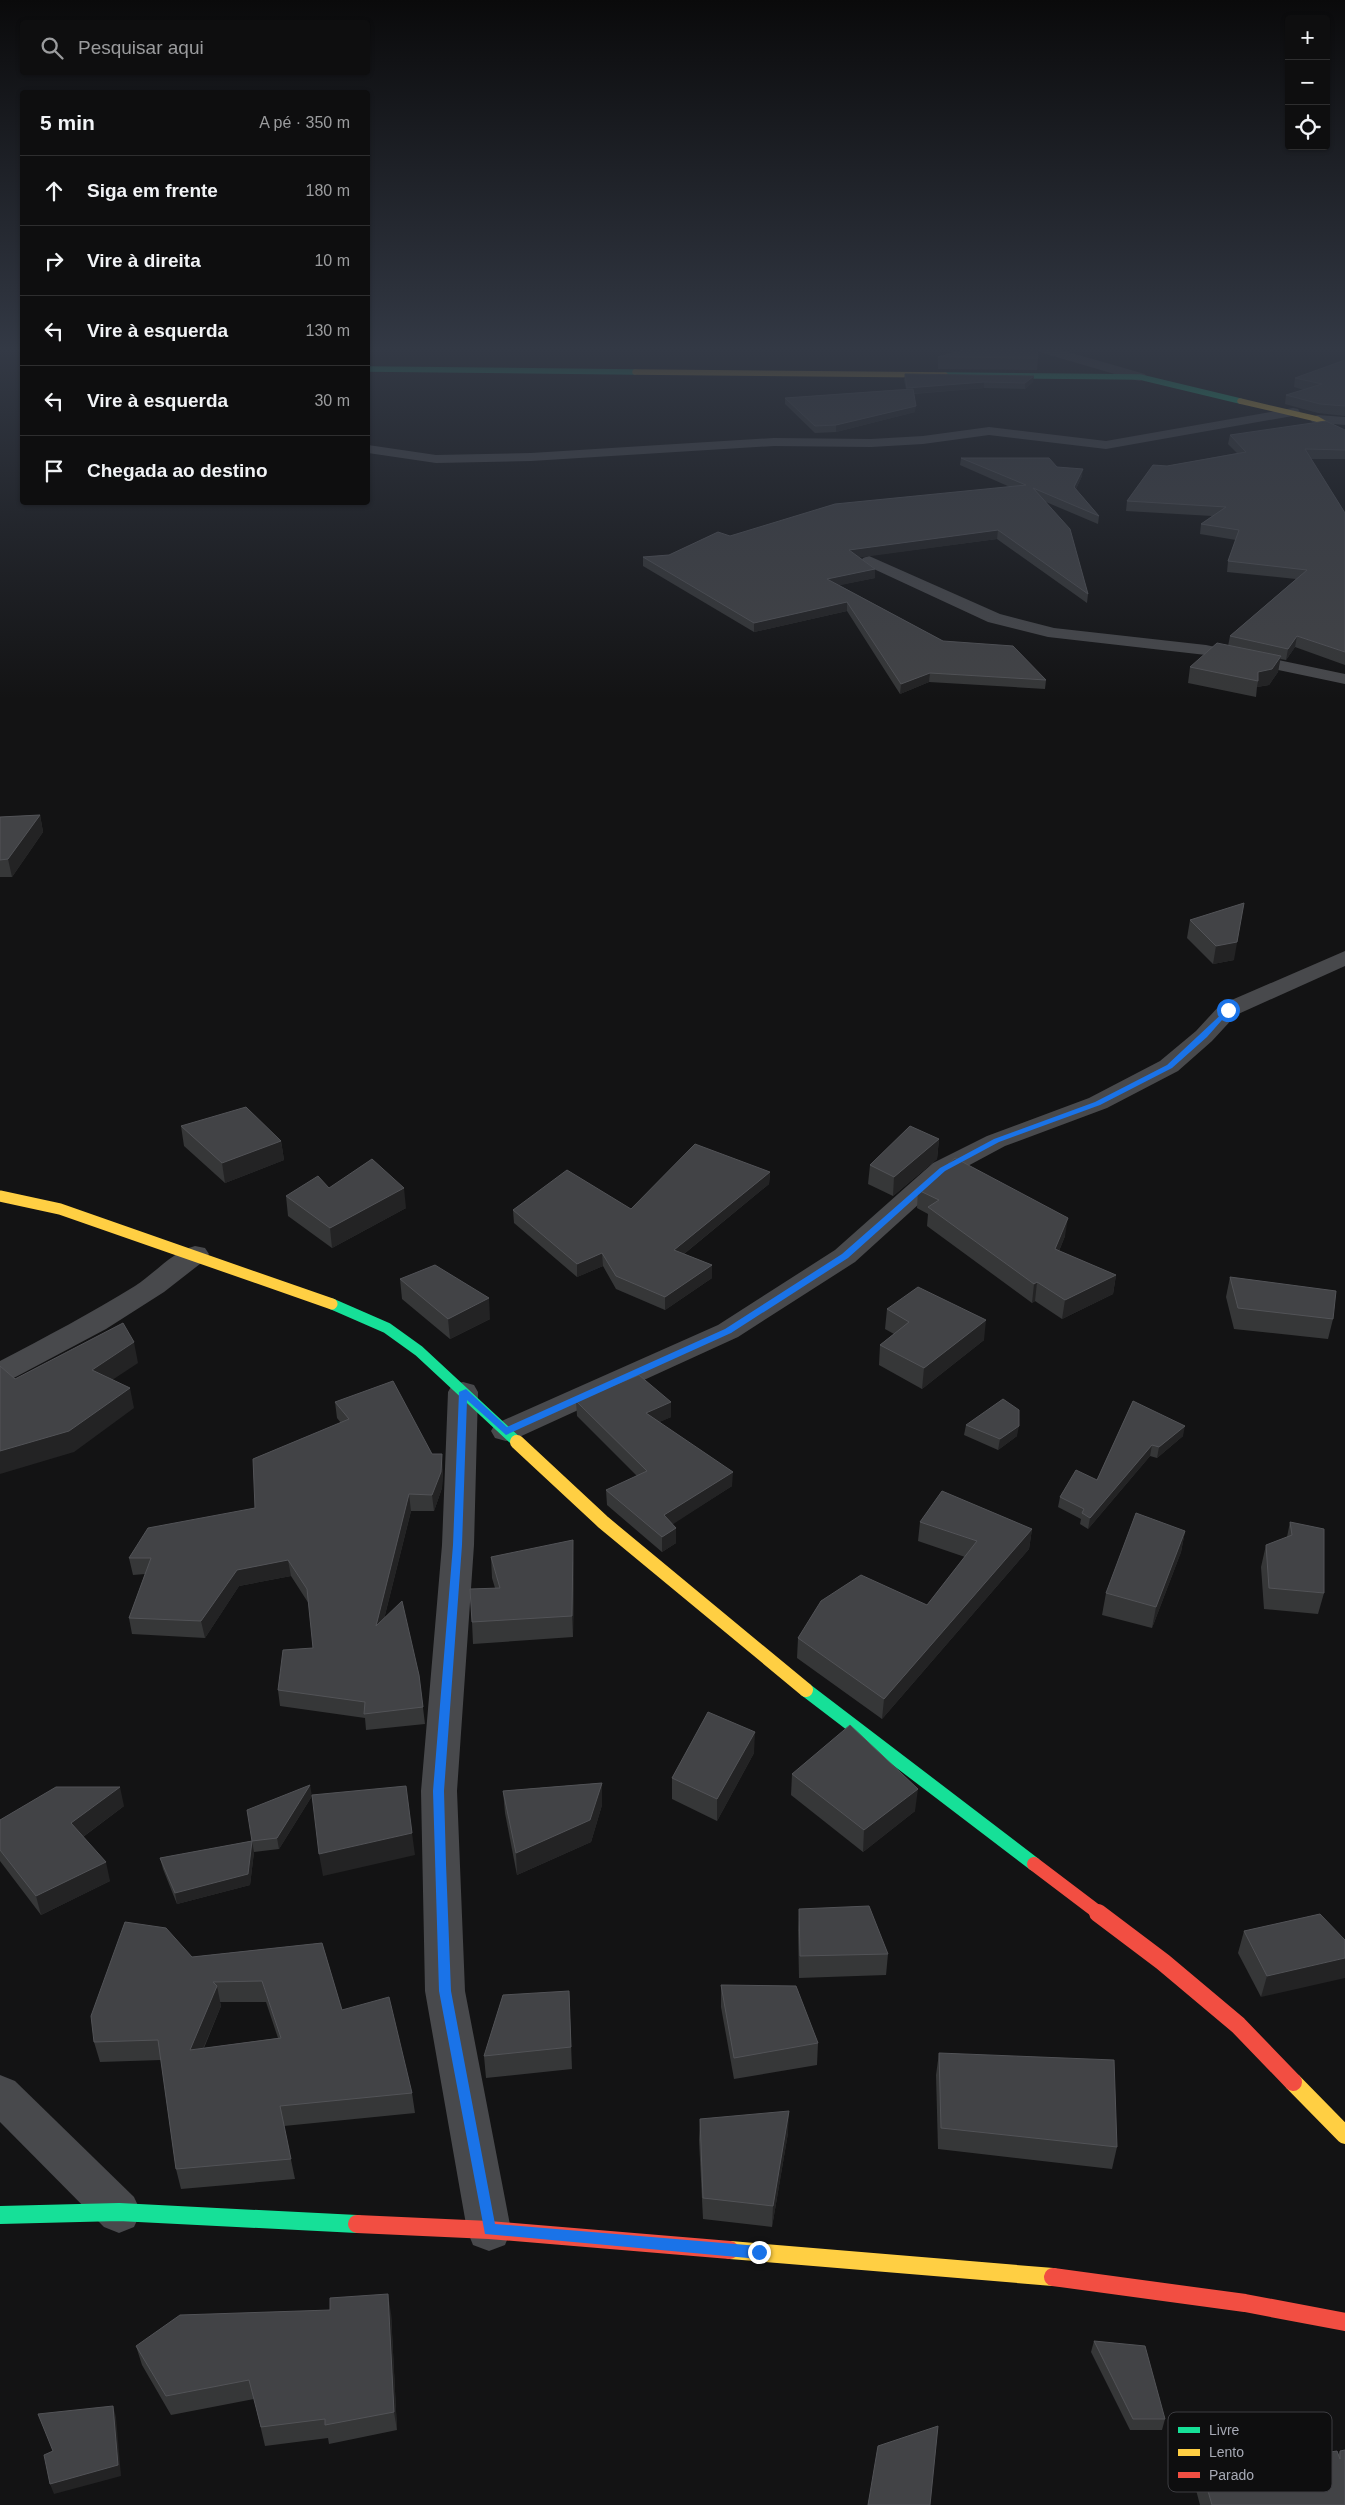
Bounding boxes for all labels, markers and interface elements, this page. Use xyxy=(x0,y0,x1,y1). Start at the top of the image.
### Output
map controls xyxy=(1285,15,1330,150)
button: + xyxy=(1285,15,1330,60)
search box xyxy=(20,20,370,75)
icon: search xyxy=(38,34,66,62)
text: Pesquisar aqui xyxy=(78,37,204,58)
button: − xyxy=(1285,60,1330,105)
button: locate xyxy=(1285,105,1330,150)
text: 5 min xyxy=(40,111,95,134)
text: A pé · 350 m xyxy=(259,114,350,131)
icon: ahead xyxy=(40,177,68,205)
text: Siga em frente xyxy=(87,180,218,201)
text: 180 m xyxy=(306,182,350,199)
icon: right xyxy=(40,247,68,275)
text: Vire à direita xyxy=(87,250,201,271)
text: 10 m xyxy=(314,252,350,269)
icon: left xyxy=(40,317,68,345)
text: Vire à esquerda xyxy=(87,320,228,341)
text: 130 m xyxy=(306,322,350,339)
icon: left xyxy=(40,387,68,415)
text: Vire à esquerda xyxy=(87,390,228,411)
text: 30 m xyxy=(314,392,350,409)
icon: arrive xyxy=(40,457,68,485)
text: Chegada ao destino xyxy=(87,460,268,481)
route start xyxy=(1217,999,1240,1022)
route end xyxy=(748,2241,771,2264)
legend xyxy=(1168,2412,1332,2492)
text: Livre xyxy=(1209,2422,1240,2438)
text: Lento xyxy=(1209,2444,1244,2460)
text: Parado xyxy=(1209,2467,1254,2483)

